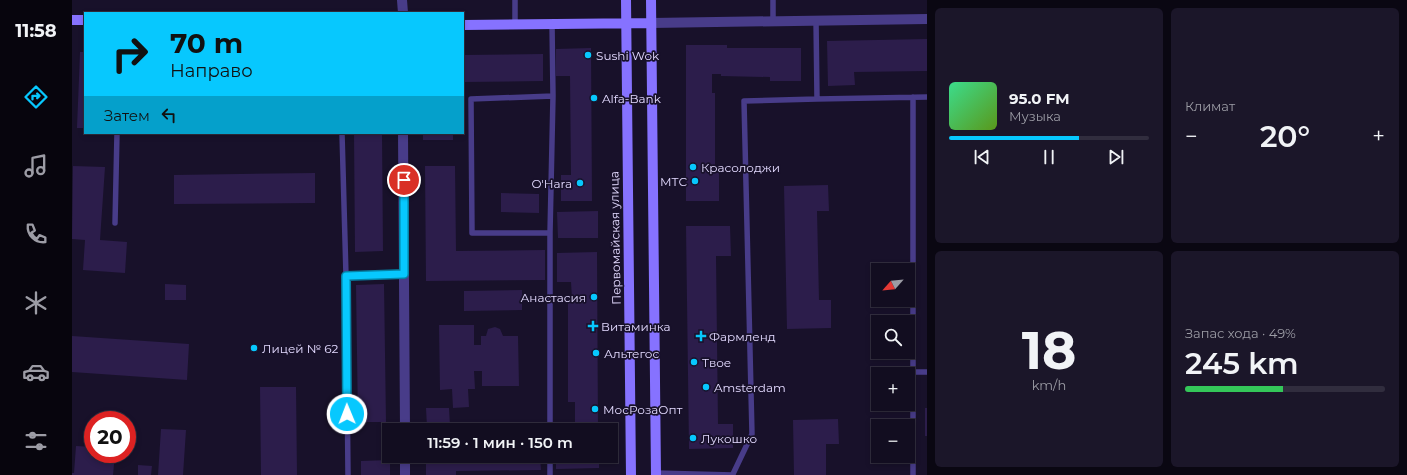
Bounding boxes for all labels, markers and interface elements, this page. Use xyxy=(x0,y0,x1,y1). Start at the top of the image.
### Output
text: 11:58 xyxy=(15,20,57,42)
text: 70 m xyxy=(170,26,243,60)
icon: right xyxy=(104,28,156,80)
place label: Sushi Wok xyxy=(596,48,660,63)
marker: Sushi Wok xyxy=(583,50,593,60)
text: Направо xyxy=(170,60,253,82)
icon: directions xyxy=(22,83,50,111)
text: 95.0 FM xyxy=(1009,89,1070,108)
place label: Alfa-Bank xyxy=(602,91,662,106)
marker: Alfa-Bank xyxy=(589,93,599,103)
text: Климат xyxy=(1185,98,1235,114)
icon: left xyxy=(158,104,180,126)
text: Затем xyxy=(104,106,150,125)
text: Музыка xyxy=(1009,108,1061,124)
text: 20° xyxy=(1260,118,1310,155)
text: − xyxy=(1185,123,1198,150)
text: + xyxy=(1372,123,1385,150)
icon: previous xyxy=(971,146,993,168)
icon: pause xyxy=(1038,146,1060,168)
icon: next xyxy=(1105,146,1127,168)
icon: music xyxy=(22,152,50,180)
place label: Красолоджи xyxy=(701,160,780,175)
marker: Красолоджи xyxy=(688,162,698,172)
pin xyxy=(387,163,421,197)
icon: arrive xyxy=(393,169,415,191)
street label: Первомайская улица xyxy=(606,171,624,305)
place label: МТС xyxy=(660,174,687,189)
place label: O'Hara xyxy=(531,176,572,191)
marker: МТС xyxy=(690,176,700,186)
marker: O'Hara xyxy=(575,178,585,188)
icon: phone xyxy=(22,220,50,248)
north arrow xyxy=(871,263,915,307)
map controls xyxy=(871,263,915,463)
icon: climate xyxy=(22,289,50,317)
place label: Анастасия xyxy=(520,290,586,305)
marker: Анастасия xyxy=(589,292,599,302)
button: search xyxy=(871,315,915,359)
place label: Витаминка xyxy=(601,319,671,334)
text: 18 xyxy=(1022,319,1076,382)
marker: Витаминка xyxy=(588,321,598,331)
text: Запас хода · 49% xyxy=(1185,325,1296,341)
place label: Фармленд xyxy=(709,329,776,344)
marker: Фармленд xyxy=(696,331,706,341)
place label: Лицей № 62 xyxy=(262,341,339,356)
marker: Лицей № 62 xyxy=(249,343,259,353)
text: 245 km xyxy=(1185,345,1299,382)
place label: Альтегос xyxy=(604,346,659,361)
marker: Альтегос xyxy=(591,348,601,358)
place label: Твое xyxy=(702,355,731,370)
marker: Твое xyxy=(689,357,699,367)
icon: car xyxy=(22,358,50,386)
button: + xyxy=(871,367,915,411)
text: km/h xyxy=(1032,377,1066,393)
place label: Amsterdam xyxy=(714,380,786,395)
marker: Amsterdam xyxy=(701,382,711,392)
position arrow xyxy=(326,393,368,435)
place label: МосРозаОпт xyxy=(603,402,683,417)
marker: МосРозаОпт xyxy=(590,404,600,414)
speed limit sign: 20 xyxy=(84,411,136,463)
button: − xyxy=(871,419,915,463)
icon: filters xyxy=(22,427,50,455)
place label: Лукошко xyxy=(701,431,757,446)
text: 11:59 · 1 мин · 150 m xyxy=(427,433,573,452)
marker: Лукошко xyxy=(688,433,698,443)

